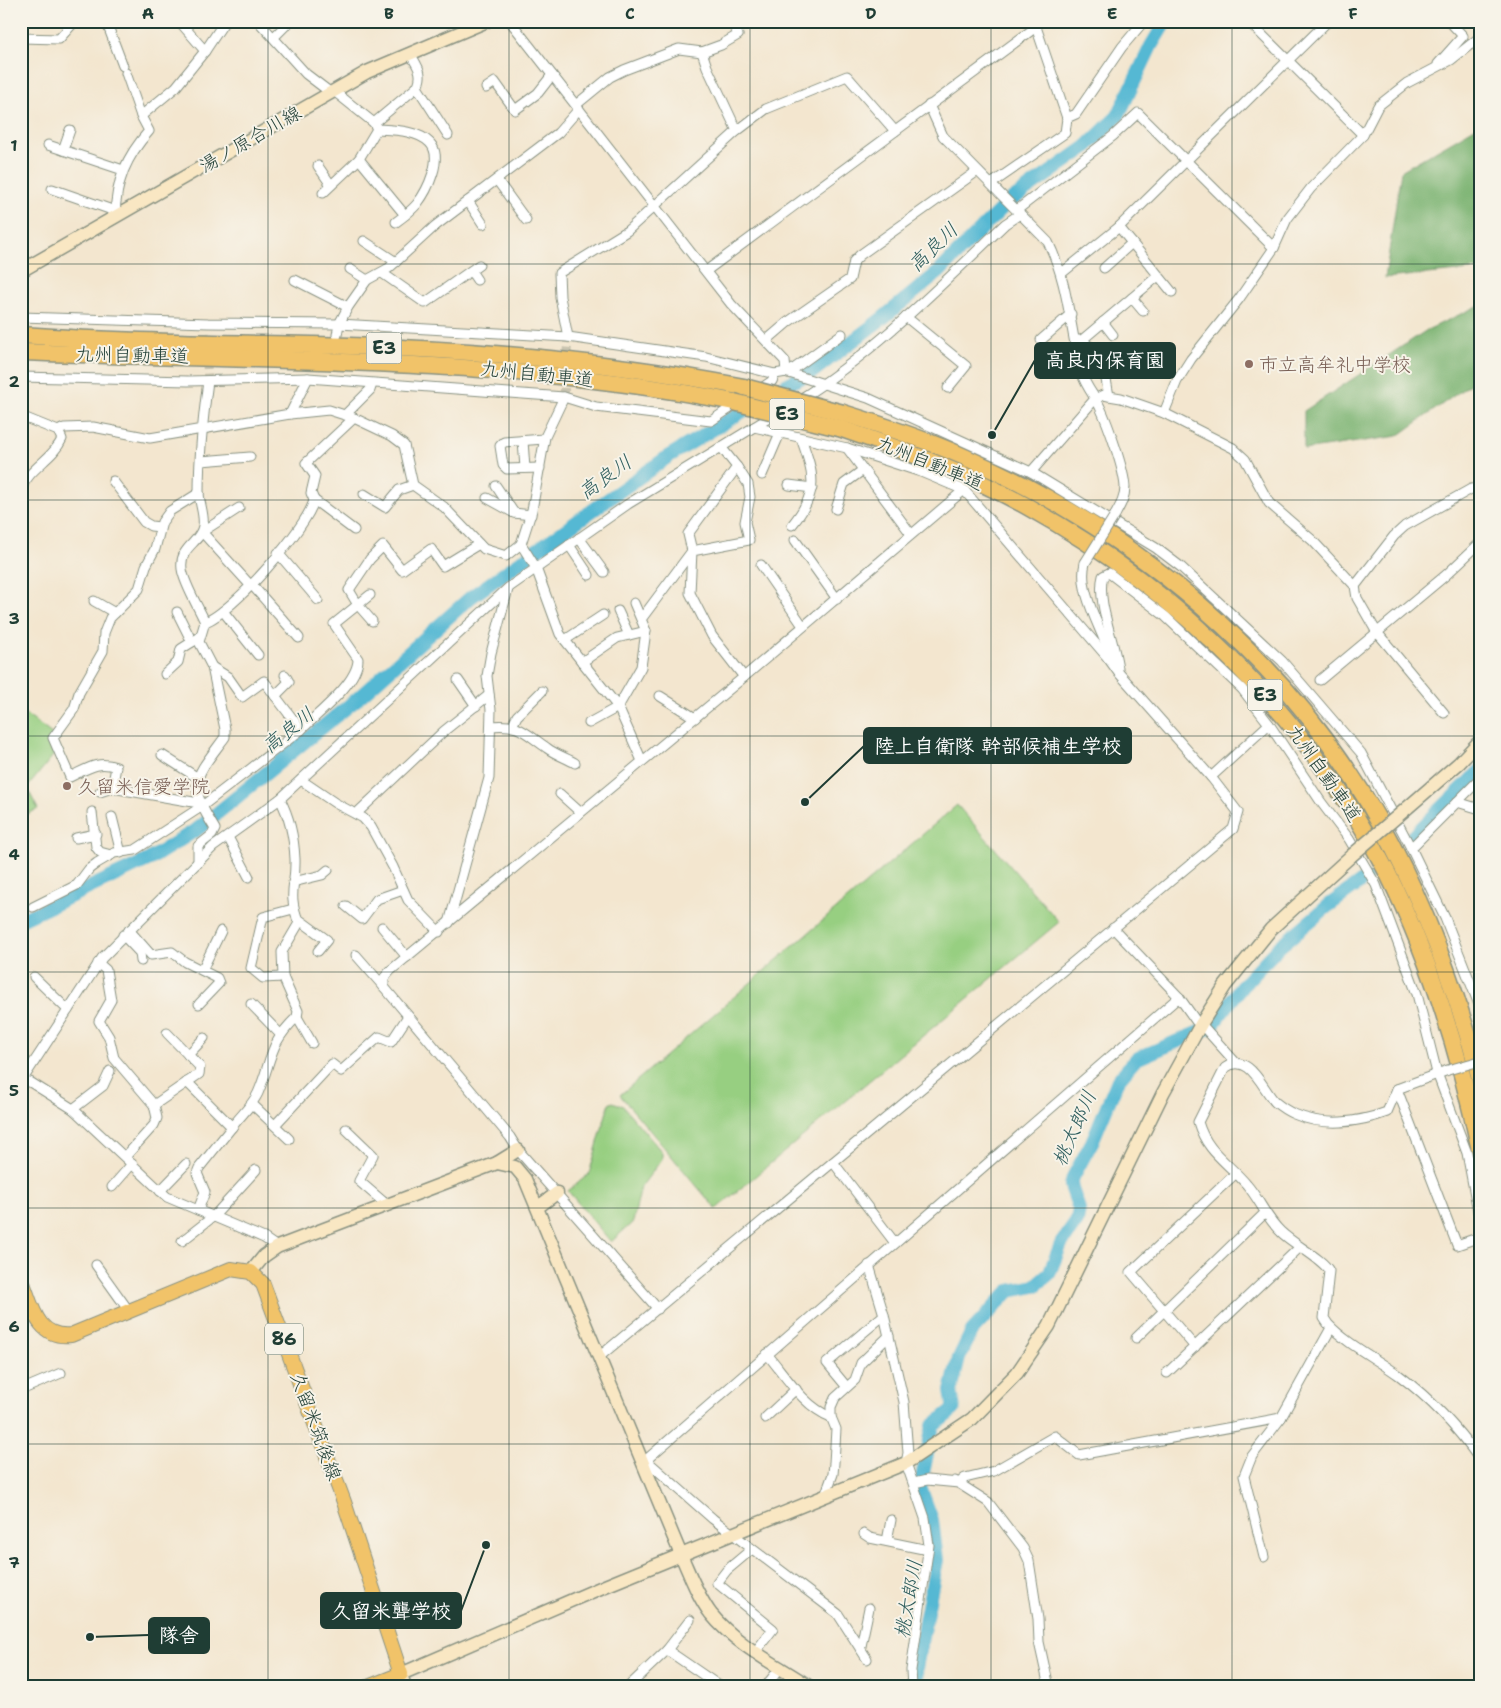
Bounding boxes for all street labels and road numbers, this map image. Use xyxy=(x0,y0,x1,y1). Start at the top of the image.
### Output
street label: 湯ノ原合川線 xyxy=(194,100,306,178)
road number: E3 xyxy=(366,332,402,363)
street label: 九州自動車道 xyxy=(75,342,189,368)
street label: 九州自動車道 xyxy=(479,356,595,392)
road number: E3 xyxy=(770,398,804,429)
street label: 九州自動車道 xyxy=(872,430,988,496)
road number: E3 xyxy=(1248,680,1282,710)
street label: 九州自動車道 xyxy=(1281,719,1367,827)
road number: 86 xyxy=(265,1324,303,1355)
street label: 久留米筑後線 xyxy=(285,1368,347,1484)

